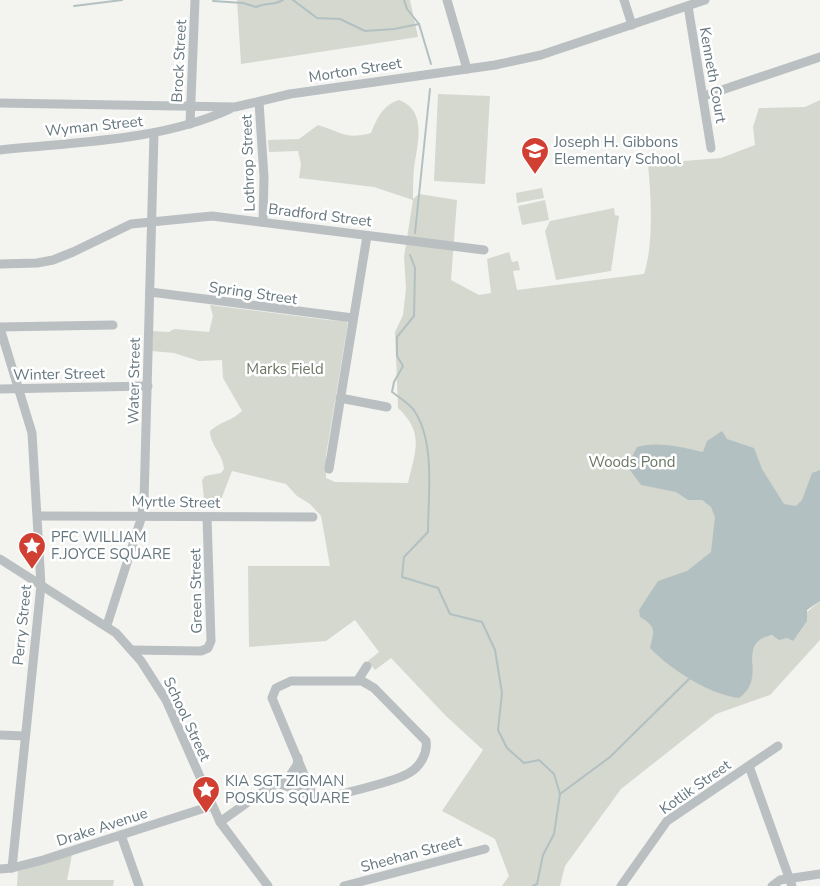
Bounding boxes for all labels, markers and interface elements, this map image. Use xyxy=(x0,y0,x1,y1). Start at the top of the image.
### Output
street label: Brock Street xyxy=(167,18,191,103)
street label: Kenneth Court xyxy=(695,25,731,125)
street label: Morton Street xyxy=(307,53,404,87)
street label: Wyman Street xyxy=(44,111,144,141)
street label: Lothrop Street xyxy=(236,113,260,212)
place label: Joseph H. Gibbons Elementary School xyxy=(553,132,681,169)
school or university icon: Joseph H. Gibbons Elementary School xyxy=(520,136,550,175)
street label: Bradford Street xyxy=(267,199,374,231)
street label: Spring Street xyxy=(208,277,299,309)
street label: Water Street xyxy=(123,337,145,425)
park label: Marks Field xyxy=(246,359,324,379)
street label: Winter Street xyxy=(13,363,106,385)
park label: Woods Pond xyxy=(589,452,675,472)
street label: Myrtle Street xyxy=(131,491,221,513)
place label: PFC WILLIAM F.JOYCE SQUARE xyxy=(51,527,171,564)
place icon: PFC WILLIAM F.JOYCE SQUARE xyxy=(17,531,47,570)
street label: Green Street xyxy=(185,547,207,634)
street label: Perry Street xyxy=(8,583,36,666)
street label: School Street xyxy=(159,674,216,765)
street label: Kotlik Street xyxy=(655,755,735,819)
place label: KIA SGT ZIGMAN POSKUS SQUARE xyxy=(225,771,350,808)
place icon: KIA SGT ZIGMAN POSKUS SQUARE xyxy=(191,775,221,814)
street label: Drake Avenue xyxy=(54,803,150,851)
street label: Sheehan Street xyxy=(358,831,464,877)

